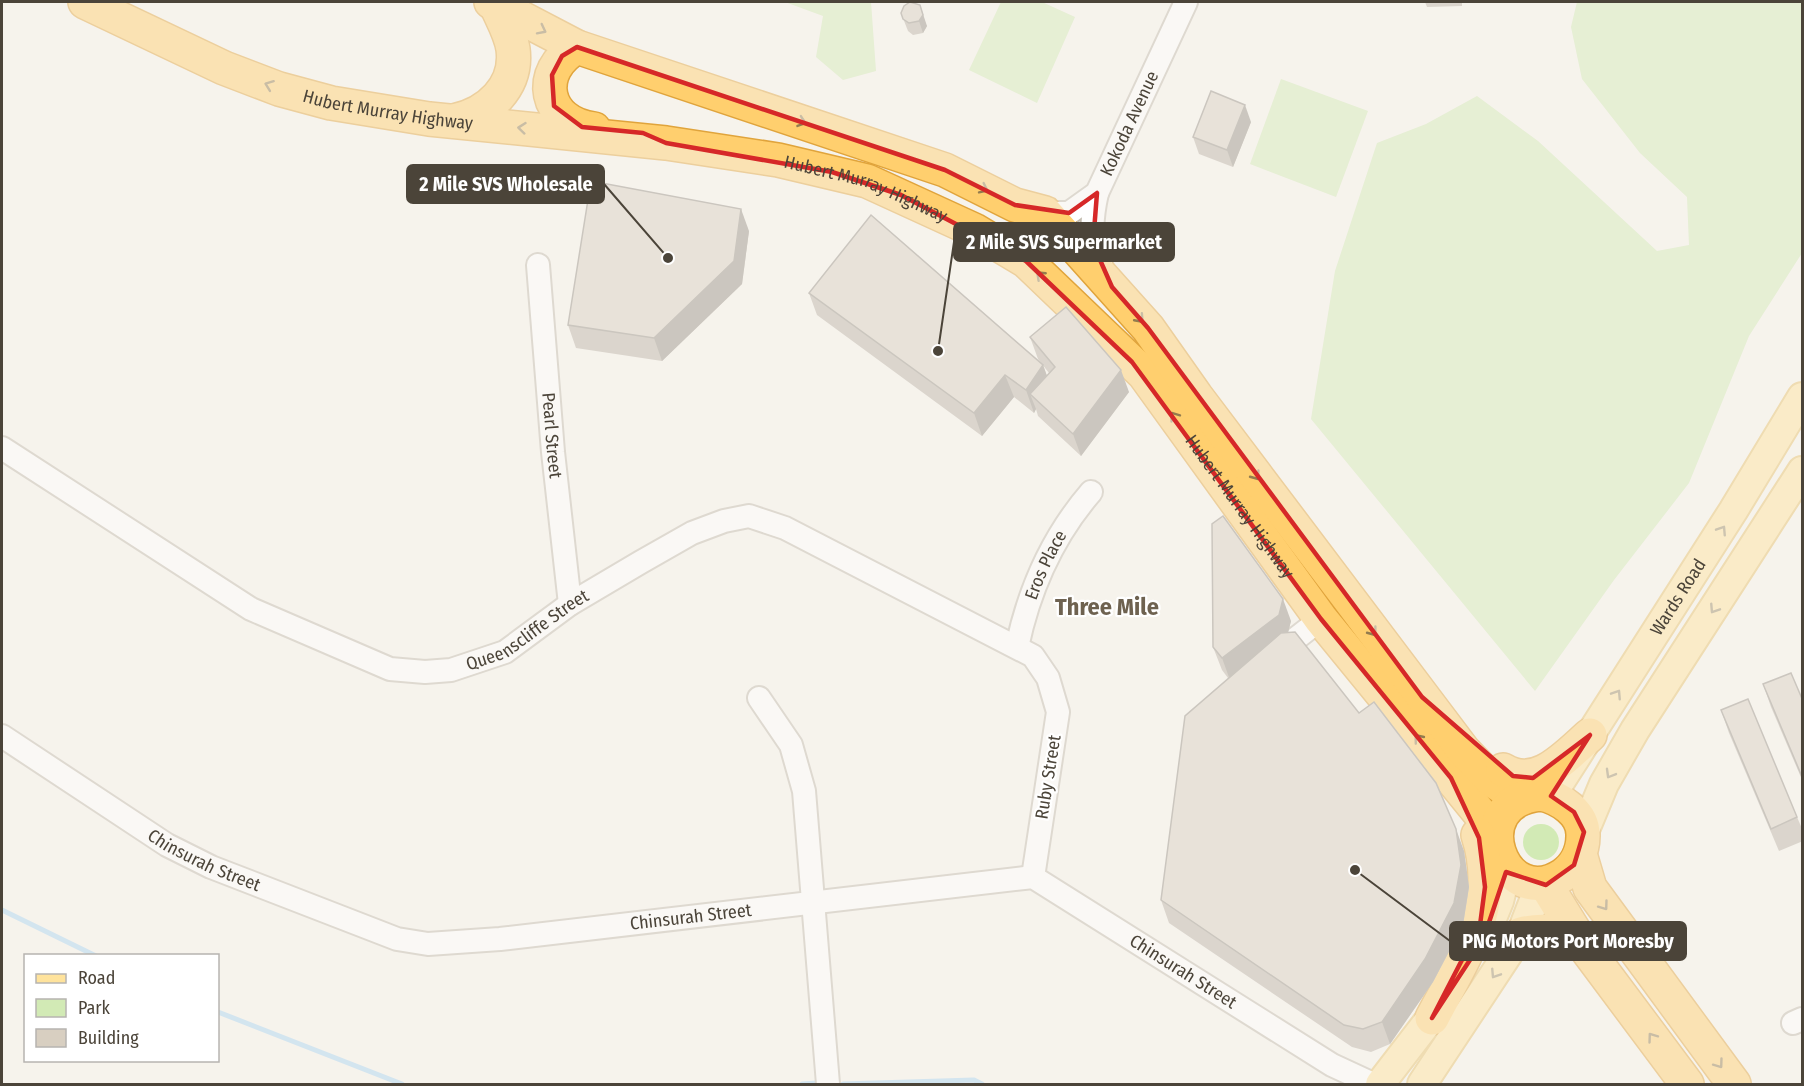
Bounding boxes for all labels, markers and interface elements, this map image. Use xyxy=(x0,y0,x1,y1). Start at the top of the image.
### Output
one-way arrow xyxy=(536,23,546,34)
street label: Kokoda Avenue xyxy=(1095,67,1163,180)
one-way arrow xyxy=(264,80,275,92)
street label: Hubert Murray Highway xyxy=(301,85,474,134)
one-way arrow xyxy=(796,114,807,127)
one-way arrow xyxy=(518,122,527,135)
street label: Hubert Murray Highway xyxy=(782,151,951,227)
callout: 2 Mile SVS Wholesale xyxy=(407,165,604,203)
text: 2 Mile SVS Wholesale xyxy=(418,172,593,196)
one-way arrow xyxy=(978,182,989,193)
callout: 2 Mile SVS Supermarket xyxy=(954,223,1174,261)
text: 2 Mile SVS Supermarket xyxy=(965,230,1163,254)
one-way arrow xyxy=(1037,271,1048,282)
one-way arrow xyxy=(1133,312,1144,323)
street label: Pearl Street xyxy=(537,392,567,480)
one-way arrow xyxy=(1170,411,1181,422)
street label: Hubert Murray Highway xyxy=(1181,430,1299,583)
one-way arrow xyxy=(1249,469,1260,480)
one-way arrow xyxy=(1715,525,1726,536)
street label: Eros Place xyxy=(1020,526,1071,603)
street label: Wards Road xyxy=(1645,555,1711,639)
street label: Queenscliffe Street xyxy=(463,584,593,675)
district label: Three Mile xyxy=(1055,593,1159,621)
one-way arrow xyxy=(1709,603,1721,613)
one-way arrow xyxy=(1366,625,1377,636)
one-way arrow xyxy=(1610,690,1621,701)
street label: Ruby Street xyxy=(1030,733,1066,821)
one-way arrow xyxy=(1415,734,1426,745)
one-way arrow xyxy=(1605,768,1617,778)
street label: Chinsurah Street xyxy=(144,824,264,896)
street label: Chinsurah Street xyxy=(629,899,753,935)
one-way arrow xyxy=(1597,900,1608,911)
callout: PNG Motors Port Moresby xyxy=(1450,922,1686,960)
text: PNG Motors Port Moresby xyxy=(1462,929,1674,953)
street label: Chinsurah Street xyxy=(1126,930,1241,1013)
legend xyxy=(24,954,219,1062)
text: Road xyxy=(78,967,115,989)
one-way arrow xyxy=(1491,967,1502,978)
text: Park xyxy=(78,997,111,1019)
text: Building xyxy=(78,1027,139,1049)
one-way arrow xyxy=(1648,1033,1659,1044)
one-way arrow xyxy=(1712,1057,1723,1068)

